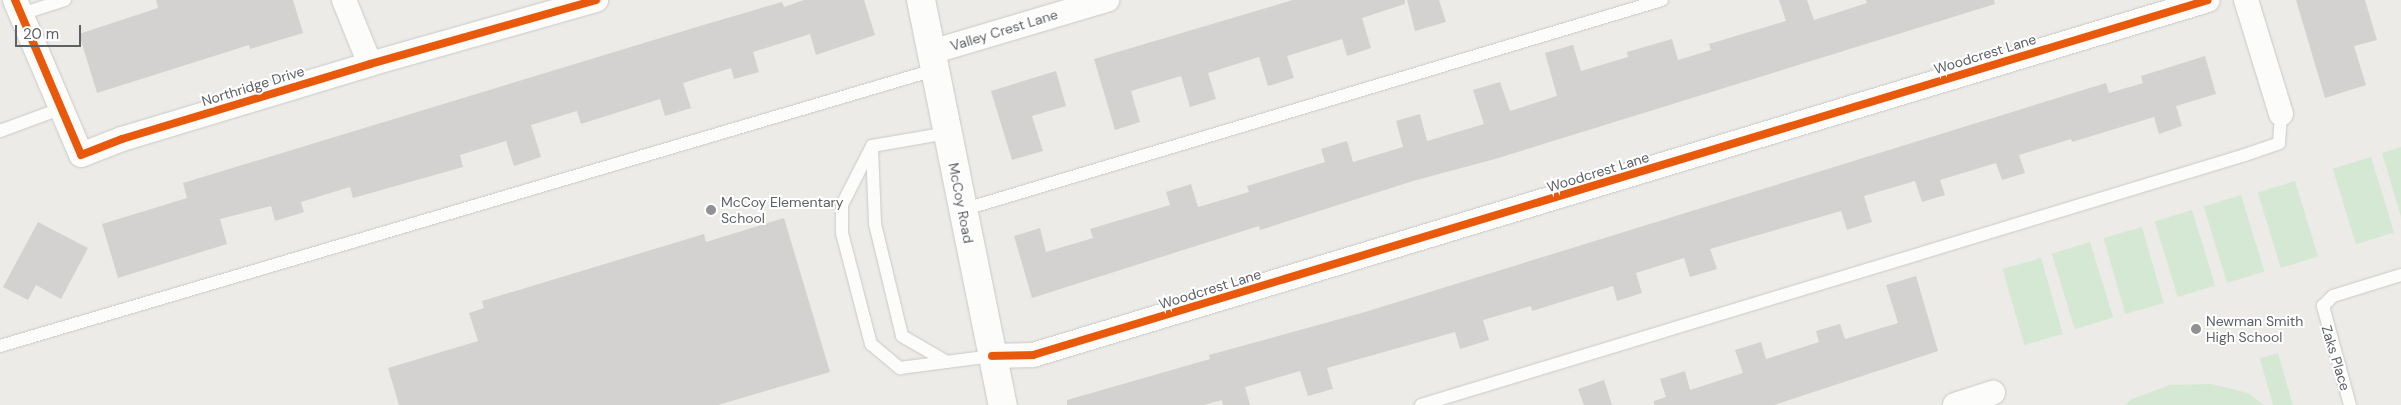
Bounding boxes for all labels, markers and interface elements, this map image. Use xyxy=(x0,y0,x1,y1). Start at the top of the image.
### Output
street label: Valley Crest Lane xyxy=(948,6,1060,54)
scale bar xyxy=(18,15,84,47)
text: 20 m xyxy=(23,24,59,44)
street label: Woodcrest Lane xyxy=(1932,30,2038,78)
street label: Northridge Drive xyxy=(200,62,306,110)
street label: Woodcrest Lane xyxy=(1545,148,1651,196)
street label: McCoy Road xyxy=(945,161,977,245)
place label: McCoy Elementary School xyxy=(721,194,844,226)
marker: McCoy Elementary School xyxy=(705,204,717,216)
street label: Woodcrest Lane xyxy=(1157,265,1263,313)
place label: Newman Smith High School xyxy=(2206,313,2303,346)
marker: Newman Smith High School xyxy=(2190,323,2202,335)
street label: Zaks Place xyxy=(2318,323,2354,393)

